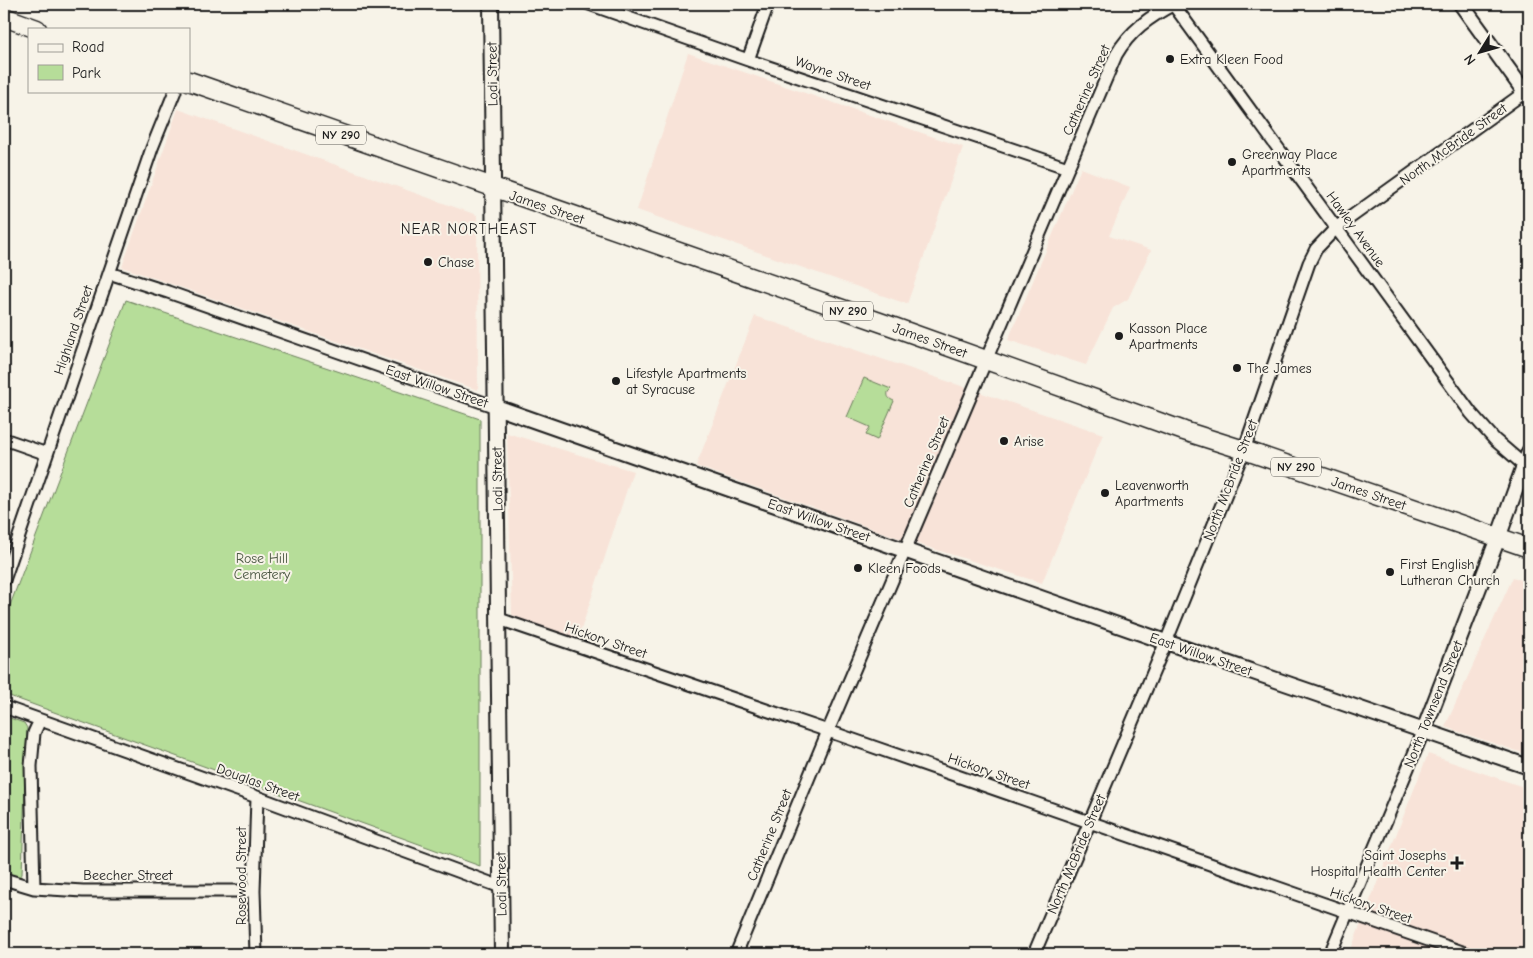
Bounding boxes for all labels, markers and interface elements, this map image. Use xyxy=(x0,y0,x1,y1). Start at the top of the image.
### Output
legend xyxy=(28,28,190,92)
north arrow xyxy=(1456,28,1506,78)
text: Road xyxy=(72,38,104,56)
street label: Lodi Street xyxy=(483,41,502,106)
street label: Catherine Street xyxy=(1059,41,1114,138)
place label: Extra Kleen Food xyxy=(1180,51,1283,68)
text: N xyxy=(1460,51,1480,68)
street label: Wayne Street xyxy=(793,53,874,95)
marker: Extra Kleen Food xyxy=(1164,53,1176,65)
text: Park xyxy=(72,64,101,82)
street label: North McBride Street xyxy=(1396,99,1511,189)
road number: NY 290 xyxy=(316,126,366,144)
place label: Greenway Place Apartments xyxy=(1242,146,1337,179)
marker: Greenway Place Apartments xyxy=(1226,156,1238,168)
street label: James Street xyxy=(507,187,587,228)
street label: Hawley Avenue xyxy=(1322,188,1389,270)
district label: NEAR NORTHEAST xyxy=(401,220,537,238)
place label: Chase xyxy=(438,254,474,271)
marker: Chase xyxy=(422,256,434,268)
street label: Highland Street xyxy=(50,282,97,377)
road number: NY 290 xyxy=(823,302,873,321)
street label: James Street xyxy=(890,319,970,362)
place label: Kasson Place Apartments xyxy=(1129,320,1207,353)
marker: Kasson Place Apartments xyxy=(1113,330,1125,342)
place label: The James xyxy=(1247,360,1312,377)
street label: East Willow Street xyxy=(383,361,491,412)
marker: The James xyxy=(1231,362,1243,374)
place label: Lifestyle Apartments at Syracuse xyxy=(626,365,746,398)
marker: Lifestyle Apartments at Syracuse xyxy=(610,375,622,387)
street label: Catherine Street xyxy=(900,413,954,510)
street label: North McBride Street xyxy=(1200,416,1262,543)
place label: Arise xyxy=(1014,433,1044,450)
marker: Arise xyxy=(998,435,1010,447)
street label: Lodi Street xyxy=(488,446,507,511)
road number: NY 290 xyxy=(1271,458,1321,477)
street label: James Street xyxy=(1329,473,1409,514)
place label: Leavenworth Apartments xyxy=(1115,477,1189,510)
marker: Leavenworth Apartments xyxy=(1099,487,1111,499)
street label: East Willow Street xyxy=(765,495,873,546)
park label: Rose Hill Cemetery xyxy=(234,550,291,583)
place label: First English Lutheran Church xyxy=(1400,556,1500,589)
place label: Kleen Foods xyxy=(868,560,941,577)
marker: Kleen Foods xyxy=(852,562,864,574)
marker: First English Lutheran Church xyxy=(1384,566,1396,578)
street label: Hickory Street xyxy=(563,619,650,663)
street label: East Willow Street xyxy=(1147,629,1255,680)
street label: North Townsend Street xyxy=(1400,637,1467,770)
street label: Hickory Street xyxy=(946,750,1033,794)
street label: Douglas Street xyxy=(214,760,302,806)
street label: Catherine Street xyxy=(743,786,796,884)
street label: North McBride Street xyxy=(1044,791,1110,917)
street label: Rosewood Street xyxy=(233,826,250,925)
place label: Saint Josephs Hospital Health Center xyxy=(1310,847,1446,880)
street label: Lodi Street xyxy=(492,851,511,916)
marker: Saint Josephs Hospital Health Center xyxy=(1450,856,1464,870)
street label: Beecher Street xyxy=(83,867,174,884)
street label: Hickory Street xyxy=(1328,884,1415,928)

